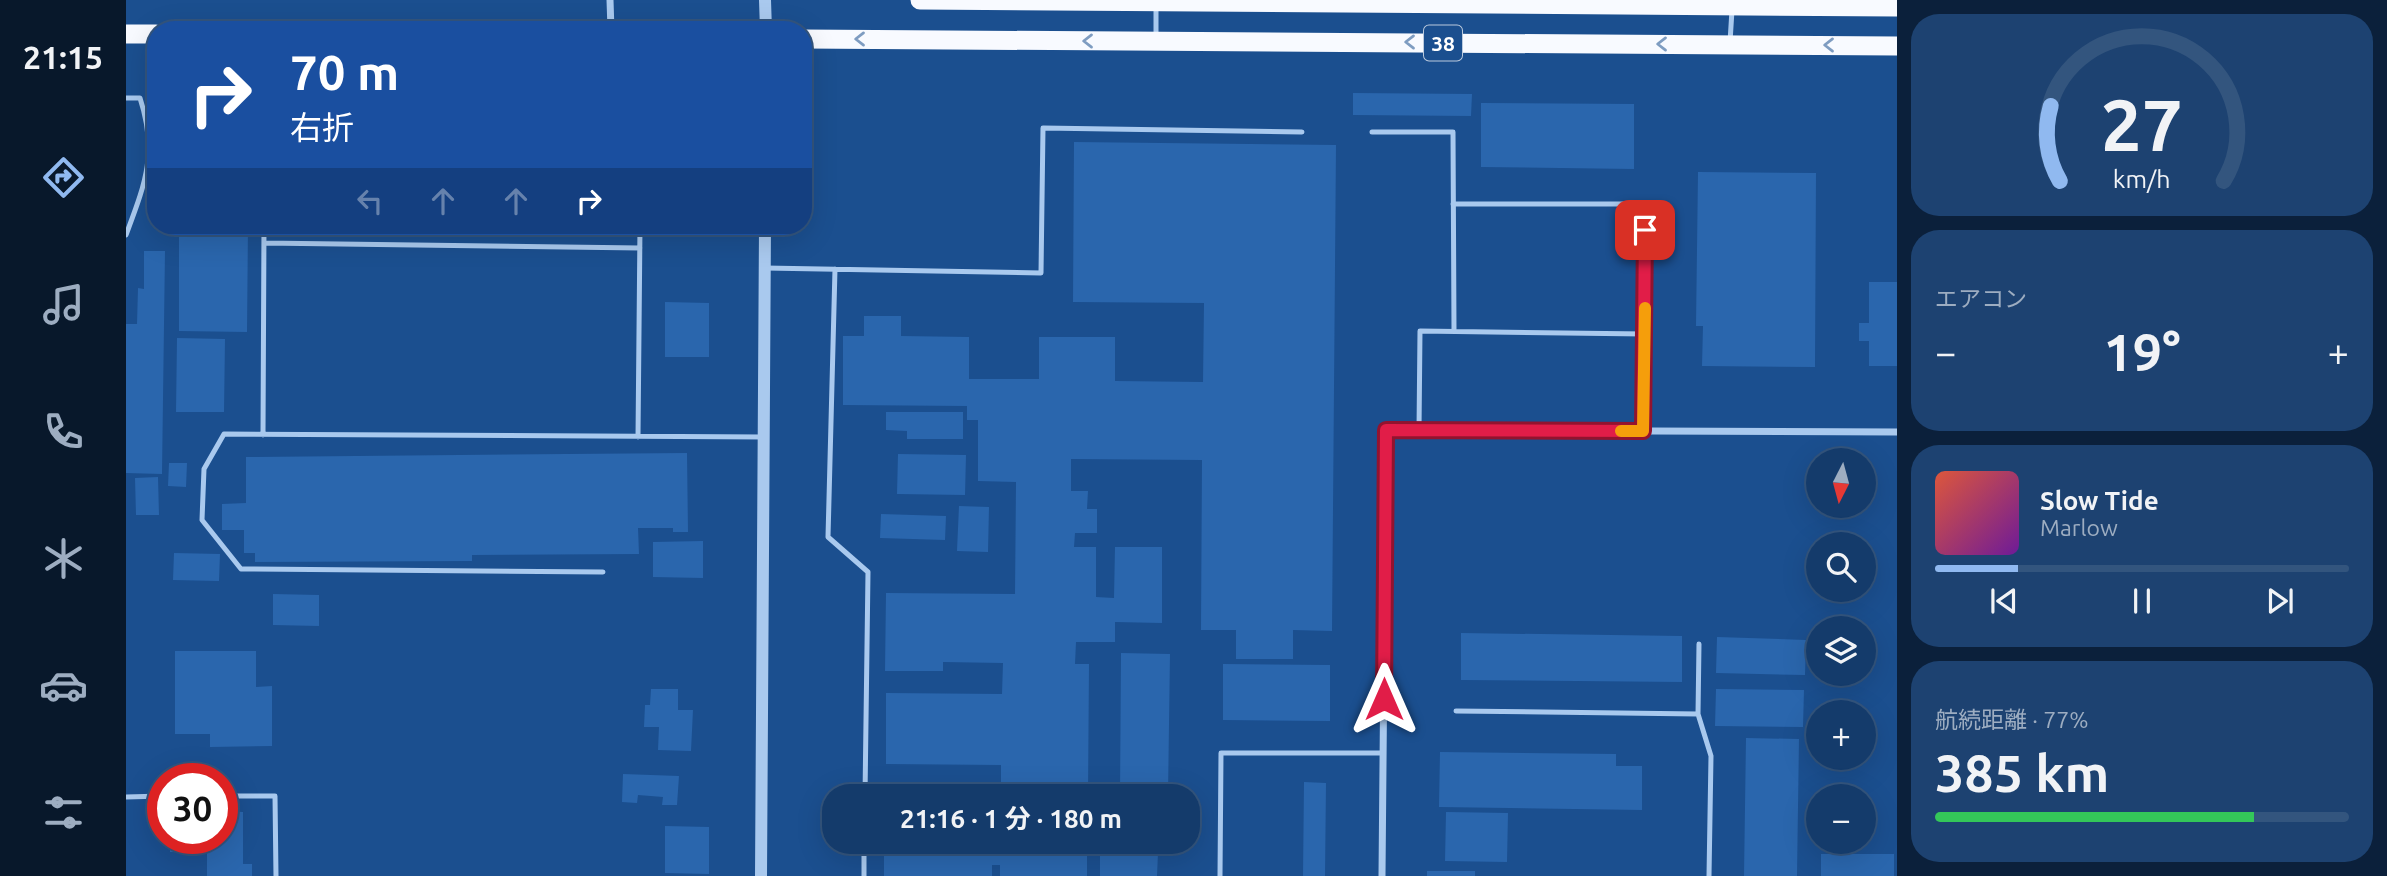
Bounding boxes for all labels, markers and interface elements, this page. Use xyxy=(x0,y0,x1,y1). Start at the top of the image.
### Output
road number: 38 xyxy=(1424,26,1462,60)
one-way arrow xyxy=(855,31,865,47)
one-way arrow xyxy=(1082,33,1093,49)
one-way arrow xyxy=(1404,35,1415,50)
one-way arrow xyxy=(1656,36,1666,52)
one-way arrow xyxy=(1823,37,1834,53)
text: 21:15 xyxy=(23,39,103,75)
text: 70 m xyxy=(290,44,399,99)
icon: right xyxy=(175,49,266,140)
text: 27 xyxy=(2101,83,2183,165)
text: 右折 xyxy=(290,109,354,145)
icon: directions xyxy=(39,153,88,202)
text: km/h xyxy=(2113,165,2171,193)
icon: left xyxy=(351,182,389,220)
icon: ahead xyxy=(424,182,462,220)
icon: ahead xyxy=(497,182,535,220)
icon: right xyxy=(570,182,608,220)
pin xyxy=(1615,200,1675,260)
icon: arrive xyxy=(1626,211,1664,249)
icon: music xyxy=(39,280,88,329)
text: エアコン xyxy=(1935,286,2027,311)
text: 19° xyxy=(2103,323,2181,381)
text: − xyxy=(1935,331,1956,373)
text: + xyxy=(2328,331,2349,373)
icon: phone xyxy=(39,407,88,456)
north arrow xyxy=(1806,448,1876,518)
map controls xyxy=(1806,448,1876,854)
text: Slow Tide xyxy=(2040,486,2159,515)
text: Marlow xyxy=(2040,515,2118,540)
button: search xyxy=(1806,532,1876,602)
icon: climate xyxy=(39,534,88,583)
icon: previous xyxy=(1985,582,2023,620)
icon: pause xyxy=(2123,582,2161,620)
icon: next xyxy=(2261,582,2299,620)
button: layers xyxy=(1806,616,1876,686)
icon: car xyxy=(39,661,88,710)
position arrow xyxy=(1347,662,1421,736)
button: + xyxy=(1806,700,1876,770)
text: 航続距離 · 77% xyxy=(1935,707,2088,732)
text: 385 km xyxy=(1935,744,2109,802)
speed limit sign: 30 xyxy=(147,763,238,854)
button: − xyxy=(1806,784,1876,854)
icon: filters xyxy=(39,788,88,837)
text: 21:16 · 1 分 · 180 m xyxy=(900,804,1122,833)

